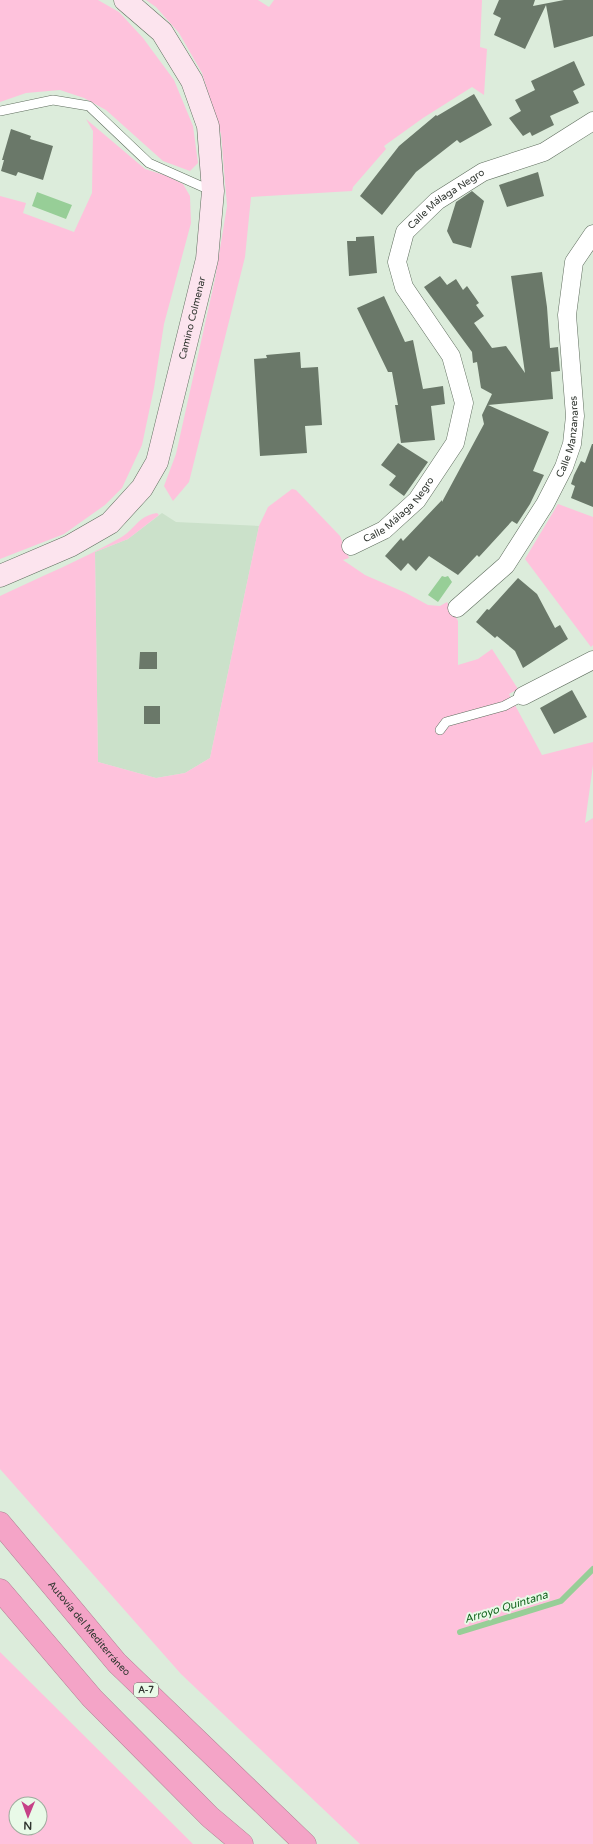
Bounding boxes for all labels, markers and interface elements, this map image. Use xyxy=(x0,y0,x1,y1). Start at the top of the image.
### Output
street label: Calle Málaga Negro xyxy=(405,167,487,232)
street label: Camino Colmenar xyxy=(176,275,208,361)
street label: Calle Manzanares xyxy=(554,395,581,480)
street label: Calle Málaga Negro xyxy=(361,475,437,545)
street label: Autovía del Mediterráneo xyxy=(45,1579,133,1678)
water label: Arroyo Quintana xyxy=(463,1588,550,1626)
road number: A-7 xyxy=(134,1683,158,1697)
north arrow xyxy=(8,1796,48,1836)
text: N xyxy=(23,1819,32,1832)

